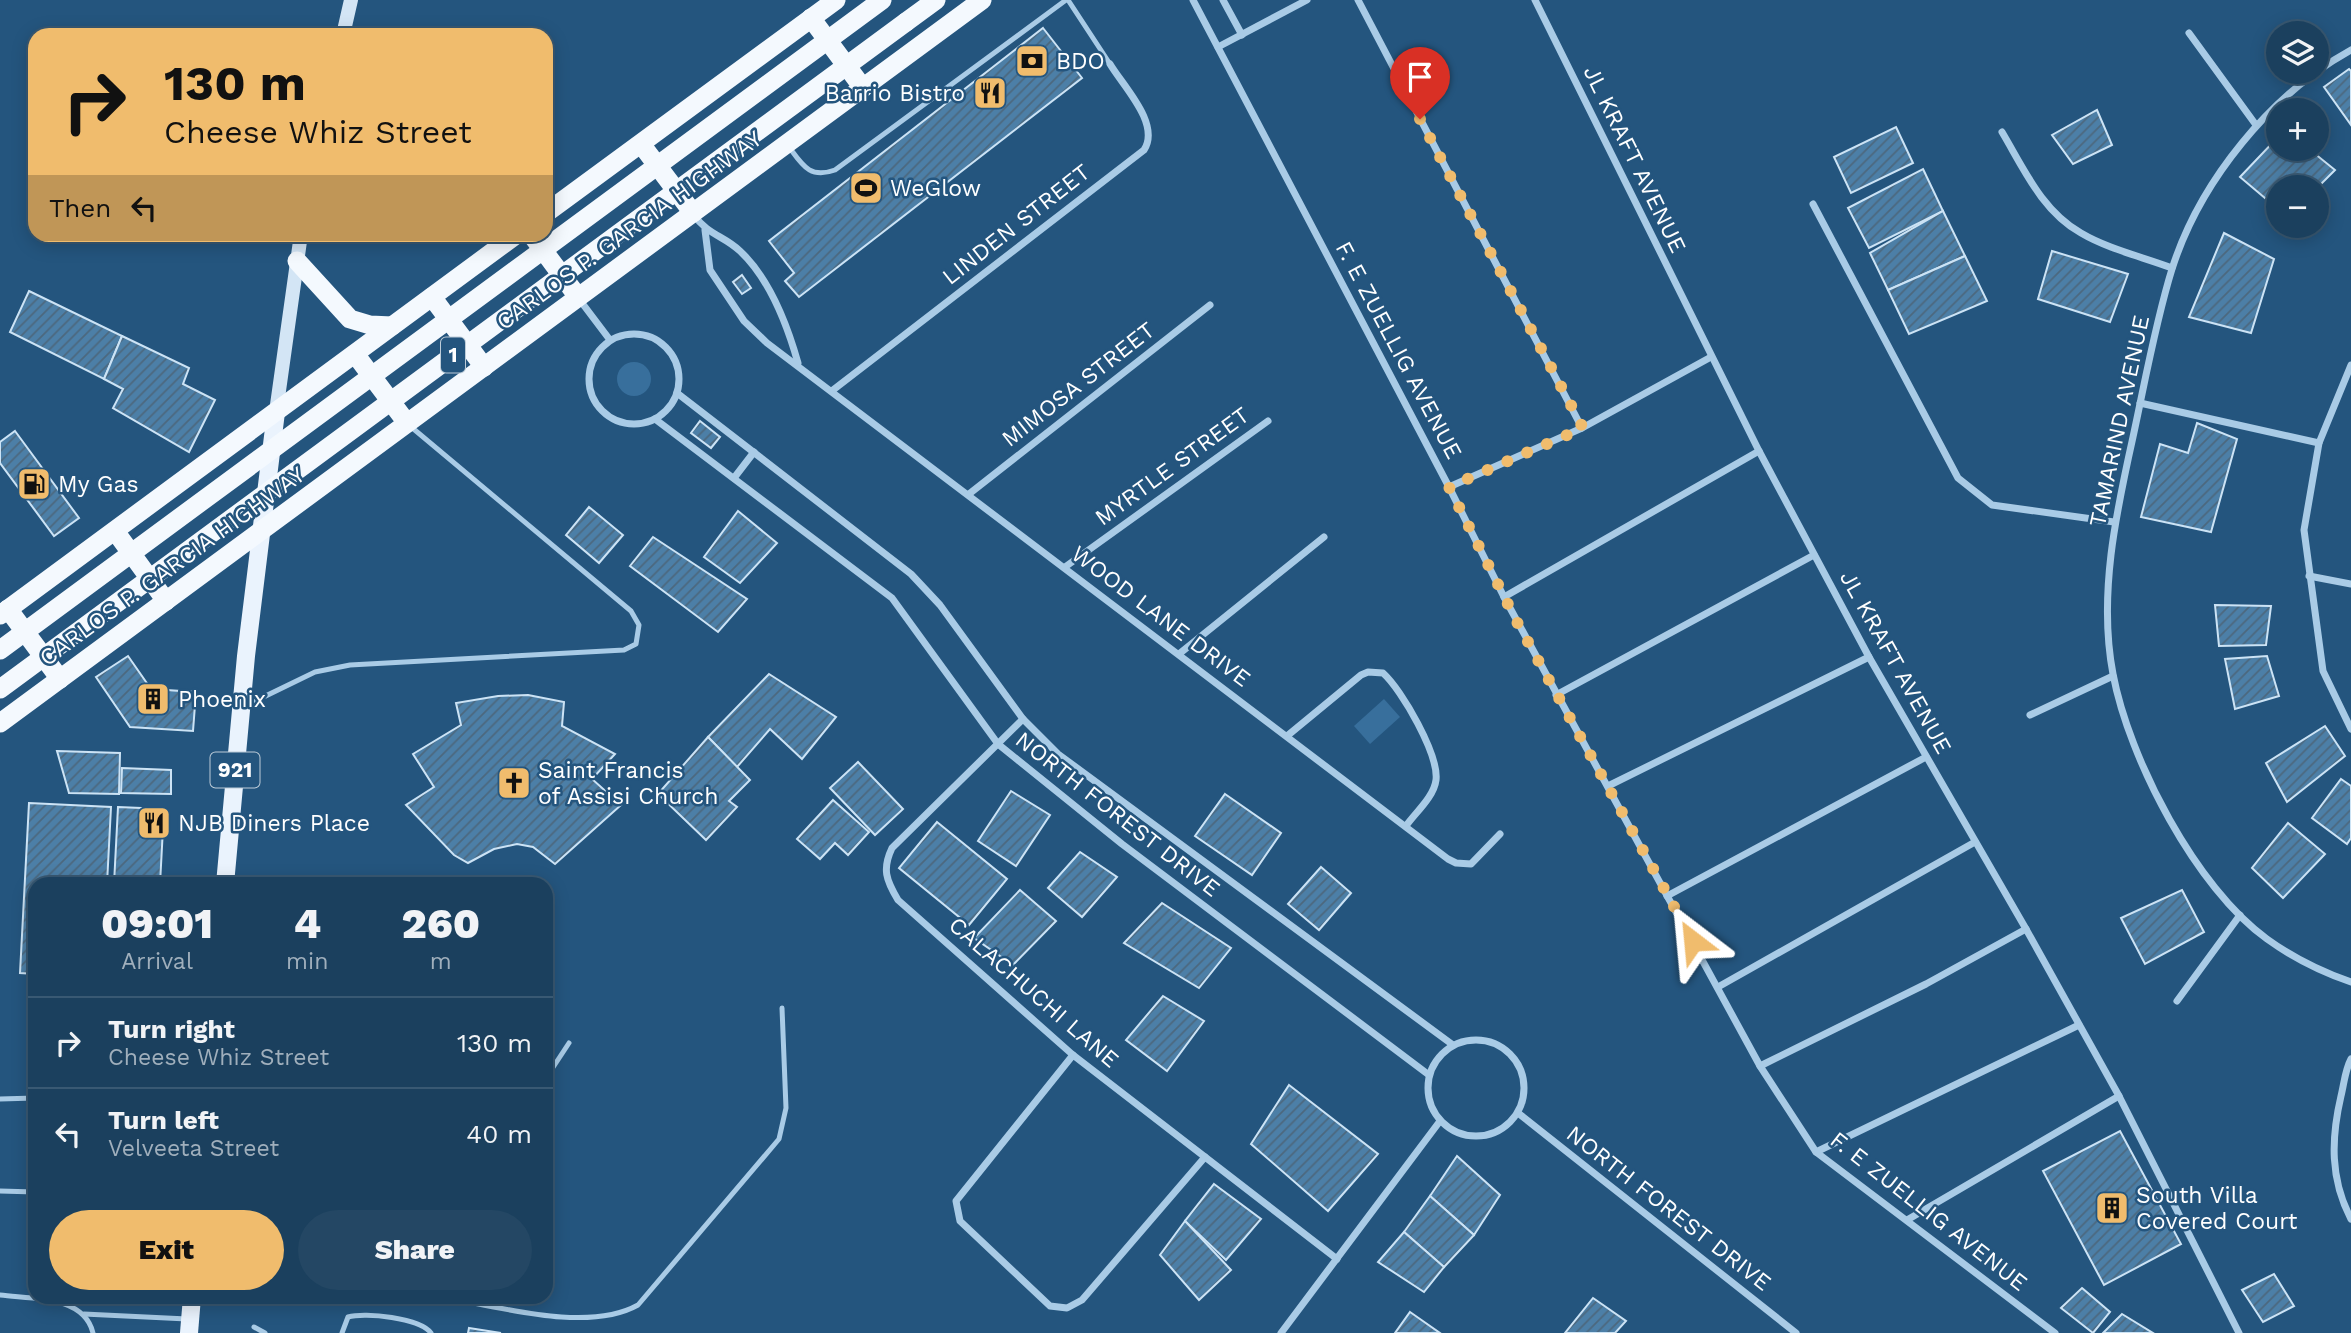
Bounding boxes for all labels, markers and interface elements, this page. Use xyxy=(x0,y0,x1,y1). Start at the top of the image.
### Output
map controls xyxy=(2266,21,2329,238)
button: layers xyxy=(2266,21,2329,84)
bank icon: BDO xyxy=(1013,42,1051,80)
pin xyxy=(1390,47,1450,119)
place label: BDO xyxy=(1056,48,1105,75)
text: 130 m xyxy=(164,54,306,112)
icon: right xyxy=(49,56,140,147)
icon: arrive xyxy=(1401,58,1439,96)
street label: JL KRAFT AVENUE xyxy=(1577,61,1692,257)
restaurant icon: Barrio Bistro xyxy=(971,74,1009,112)
place label: Barrio Bistro xyxy=(825,80,965,107)
button: + xyxy=(2266,98,2329,161)
text: Cheese Whiz Street xyxy=(164,113,472,151)
street label: CARLOS P. GARCIA HIGHWAY xyxy=(491,125,767,336)
street label: LINDEN STREET xyxy=(937,158,1096,290)
sports icon: WeGlow xyxy=(847,169,885,207)
place label: WeGlow xyxy=(890,175,981,202)
button: − xyxy=(2266,175,2329,238)
icon: left xyxy=(125,189,163,227)
text: Then xyxy=(49,193,111,223)
street label: F. E ZUELLIG AVENUE xyxy=(1330,237,1467,464)
street label: TAMARIND AVENUE xyxy=(2084,313,2155,529)
street label: MIMOSA STREET xyxy=(997,316,1160,452)
road number: 1 xyxy=(441,338,465,372)
street label: MYRTLE STREET xyxy=(1090,401,1255,531)
street label: CARLOS P. GARCIA HIGHWAY xyxy=(34,461,310,672)
fuel station icon: My Gas xyxy=(15,465,53,503)
place label: My Gas xyxy=(58,471,139,498)
street label: WOOD LANE DRIVE xyxy=(1066,540,1256,693)
street label: JL KRAFT AVENUE xyxy=(1834,566,1957,758)
building icon: Phoenix xyxy=(134,680,172,718)
place label: Phoenix xyxy=(178,686,266,713)
street label: NORTH FOREST DRIVE xyxy=(1010,726,1225,903)
road number: 921 xyxy=(210,752,260,788)
place label: Saint Francis of Assisi Church xyxy=(538,757,718,810)
church icon: Saint Francis of Assisi Church xyxy=(495,764,533,802)
restaurant icon: NJB Diners Place xyxy=(135,804,173,842)
place label: NJB Diners Place xyxy=(178,810,370,837)
text: 09:01 xyxy=(101,899,213,948)
text: 4 xyxy=(293,899,321,948)
text: 260 xyxy=(401,899,480,948)
position arrow xyxy=(1656,904,1730,978)
street label: CALACHUCHI LANE xyxy=(943,911,1124,1073)
text: Arrival xyxy=(121,948,193,975)
text: min xyxy=(286,948,328,975)
text: m xyxy=(430,948,452,975)
text: Turn right xyxy=(108,1014,235,1044)
icon: right xyxy=(49,1024,87,1062)
text: 130 m xyxy=(457,1028,532,1058)
text: Cheese Whiz Street xyxy=(108,1044,329,1071)
text: Turn left xyxy=(108,1105,219,1135)
icon: left xyxy=(49,1115,87,1153)
text: 40 m xyxy=(466,1119,532,1149)
street label: NORTH FOREST DRIVE xyxy=(1561,1120,1776,1297)
street label: F. E ZUELLIG AVENUE xyxy=(1825,1126,2033,1297)
text: Velveeta Street xyxy=(108,1135,279,1162)
place label: South Villa Covered Court xyxy=(2136,1182,2298,1235)
building icon: South Villa Covered Court xyxy=(2093,1189,2131,1227)
button: Exit xyxy=(49,1210,284,1290)
button: Share xyxy=(298,1210,532,1290)

